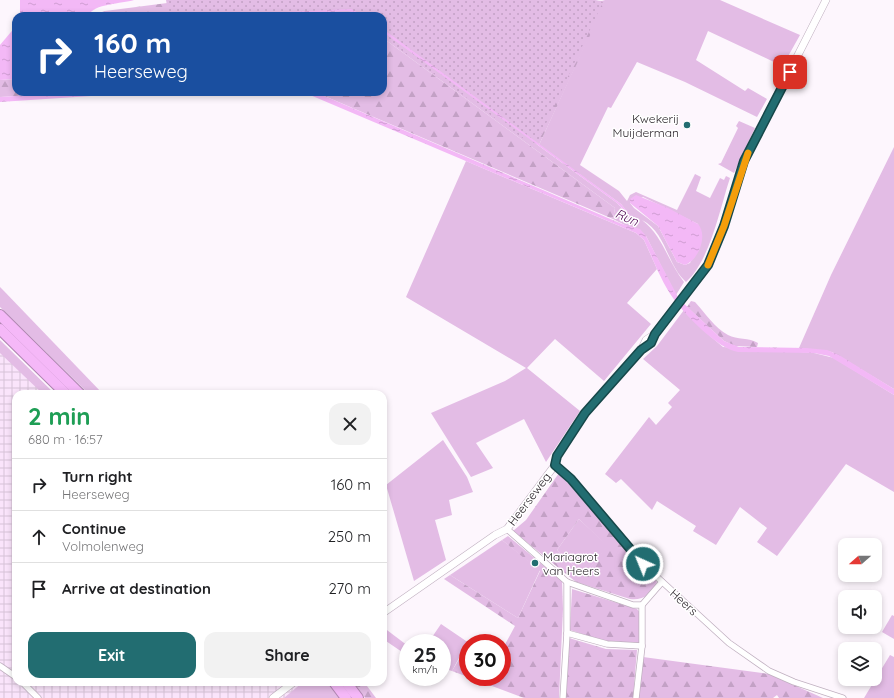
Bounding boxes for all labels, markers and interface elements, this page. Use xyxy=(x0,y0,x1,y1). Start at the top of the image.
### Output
text: 160 m xyxy=(94,25,171,60)
icon: right xyxy=(28,28,80,80)
pin xyxy=(773,55,807,89)
text: Heerseweg xyxy=(94,60,188,83)
icon: arrive xyxy=(779,61,801,83)
place label: Kwekerij Muijderman xyxy=(613,111,679,140)
marker: Kwekerij Muijderman xyxy=(682,120,692,130)
water label: Run xyxy=(613,205,641,229)
text: 2 min xyxy=(28,401,90,431)
button: close xyxy=(329,403,371,445)
text: 680 m · 16:57 xyxy=(28,431,103,447)
text: Turn right xyxy=(62,467,133,486)
street label: Heerseweg xyxy=(504,470,554,528)
icon: right xyxy=(28,474,50,496)
text: 160 m xyxy=(331,475,371,494)
text: Heerseweg xyxy=(62,486,130,502)
text: Continue xyxy=(62,519,126,538)
icon: ahead xyxy=(28,526,50,548)
text: 250 m xyxy=(328,527,371,546)
text: Volmolenweg xyxy=(62,538,144,554)
north arrow xyxy=(838,538,882,582)
map controls xyxy=(838,538,882,686)
position arrow xyxy=(622,543,664,585)
place label: Mariagrot van Heers xyxy=(543,549,600,578)
marker: Mariagrot van Heers xyxy=(530,558,540,568)
icon: arrive xyxy=(28,578,50,600)
text: Arrive at destination xyxy=(62,579,211,598)
text: 270 m xyxy=(329,579,371,598)
street label: Heers xyxy=(667,586,701,619)
button: sound xyxy=(838,590,882,634)
button: Exit xyxy=(28,632,196,678)
button: Share xyxy=(204,632,371,678)
speed limit sign: 30 xyxy=(459,634,511,686)
text: 25 xyxy=(414,642,436,667)
button: layers xyxy=(838,642,882,686)
text: km/h xyxy=(412,663,438,676)

